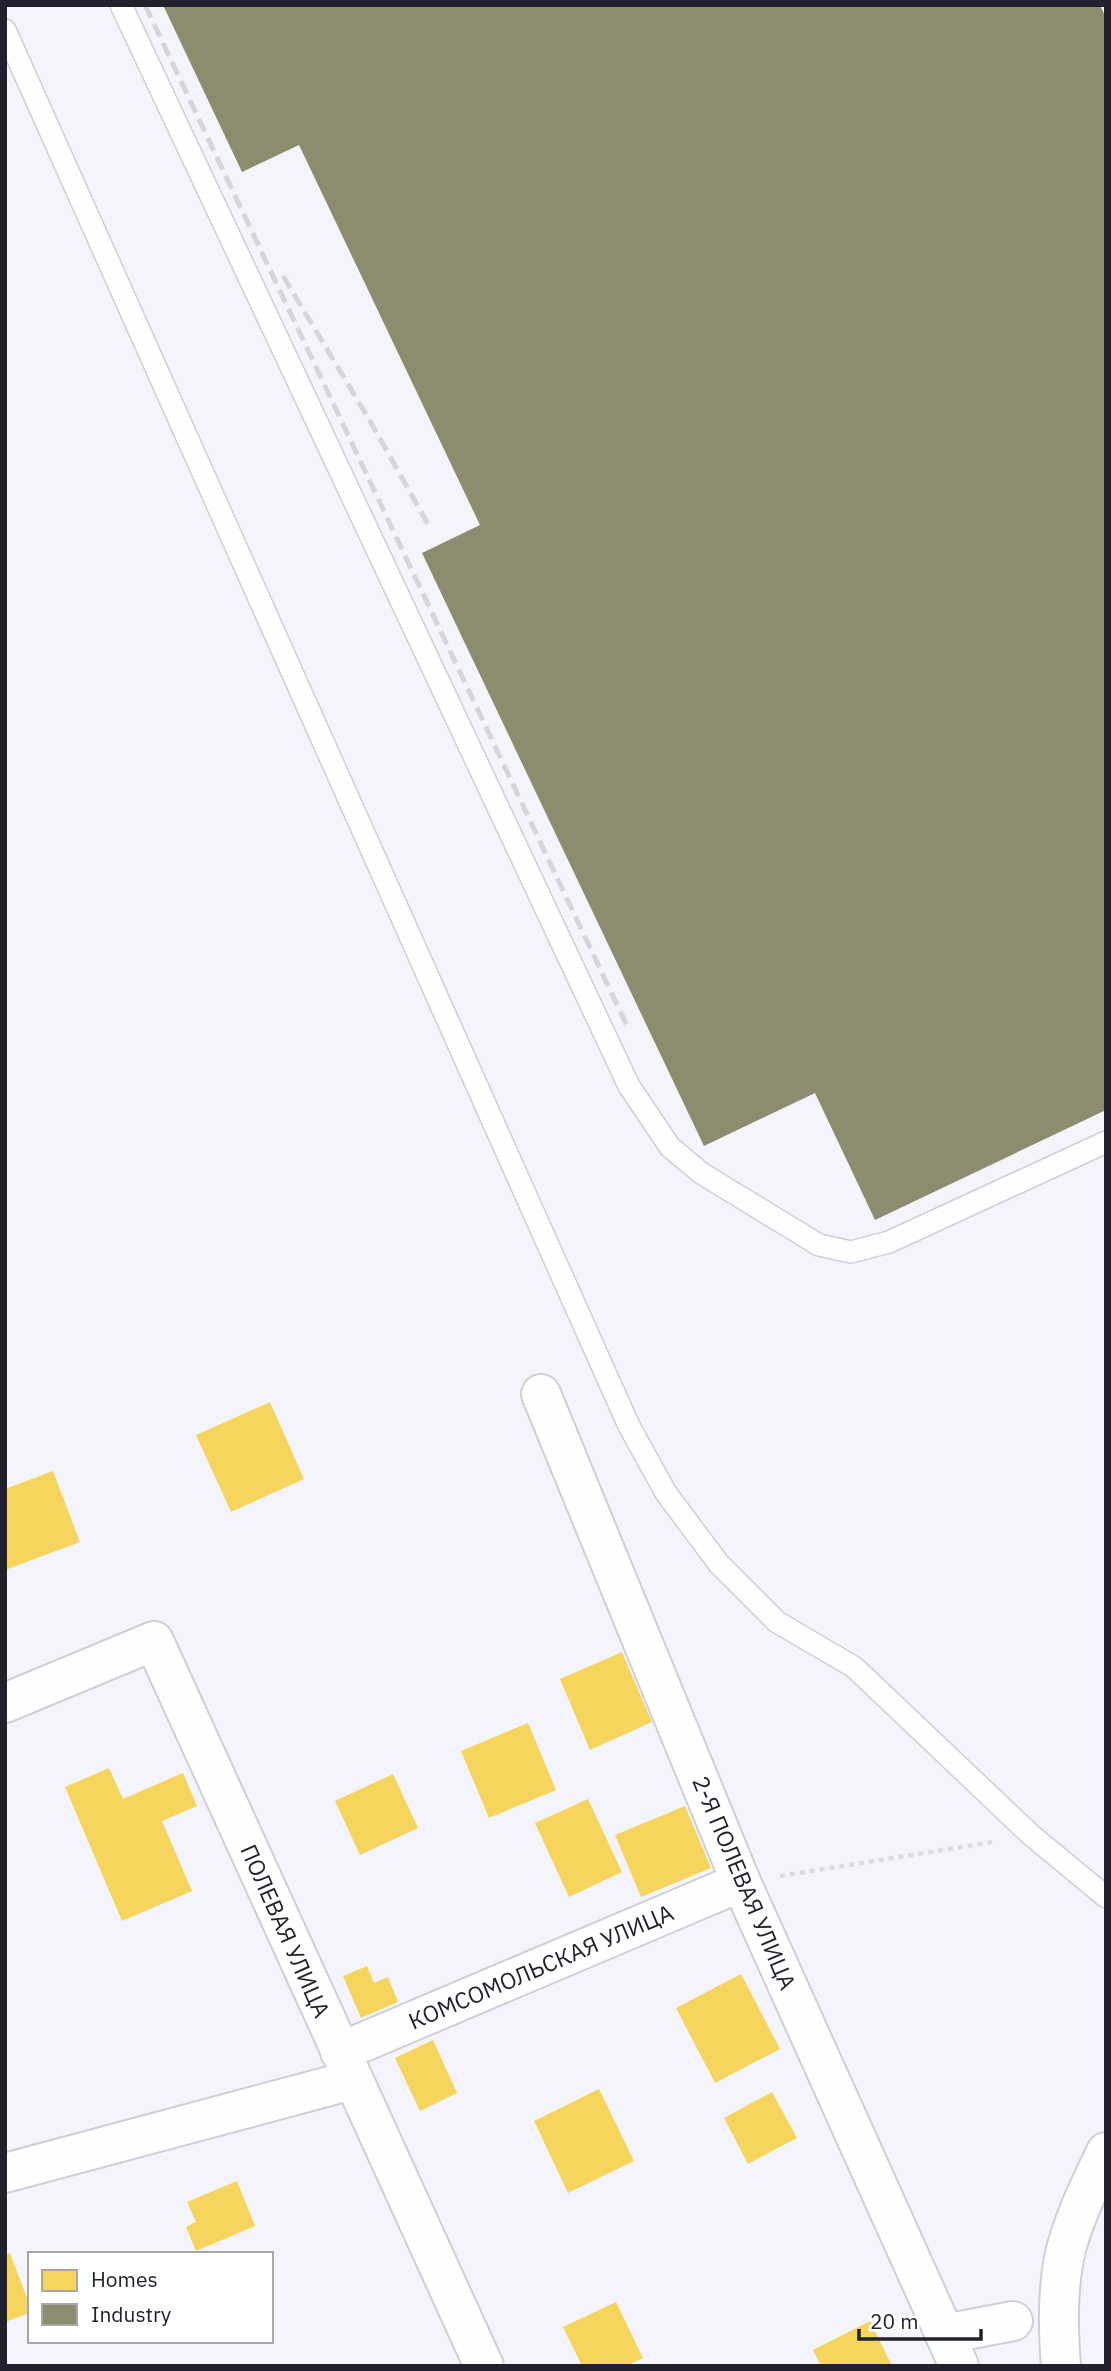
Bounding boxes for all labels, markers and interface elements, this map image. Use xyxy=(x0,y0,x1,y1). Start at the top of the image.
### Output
street label: 2-Я ПОЛЕВАЯ УЛИЦА xyxy=(686,1771,804,1994)
street label: ПОЛЕВАЯ УЛИЦА xyxy=(234,1839,338,2022)
street label: КОМСОМОЛЬСКАЯ УЛИЦА xyxy=(404,1896,678,2036)
legend xyxy=(28,2252,273,2343)
text: Homes xyxy=(91,2265,158,2293)
scale bar xyxy=(859,2298,982,2342)
text: Industry xyxy=(91,2300,172,2328)
text: 20 m xyxy=(870,2307,919,2335)

